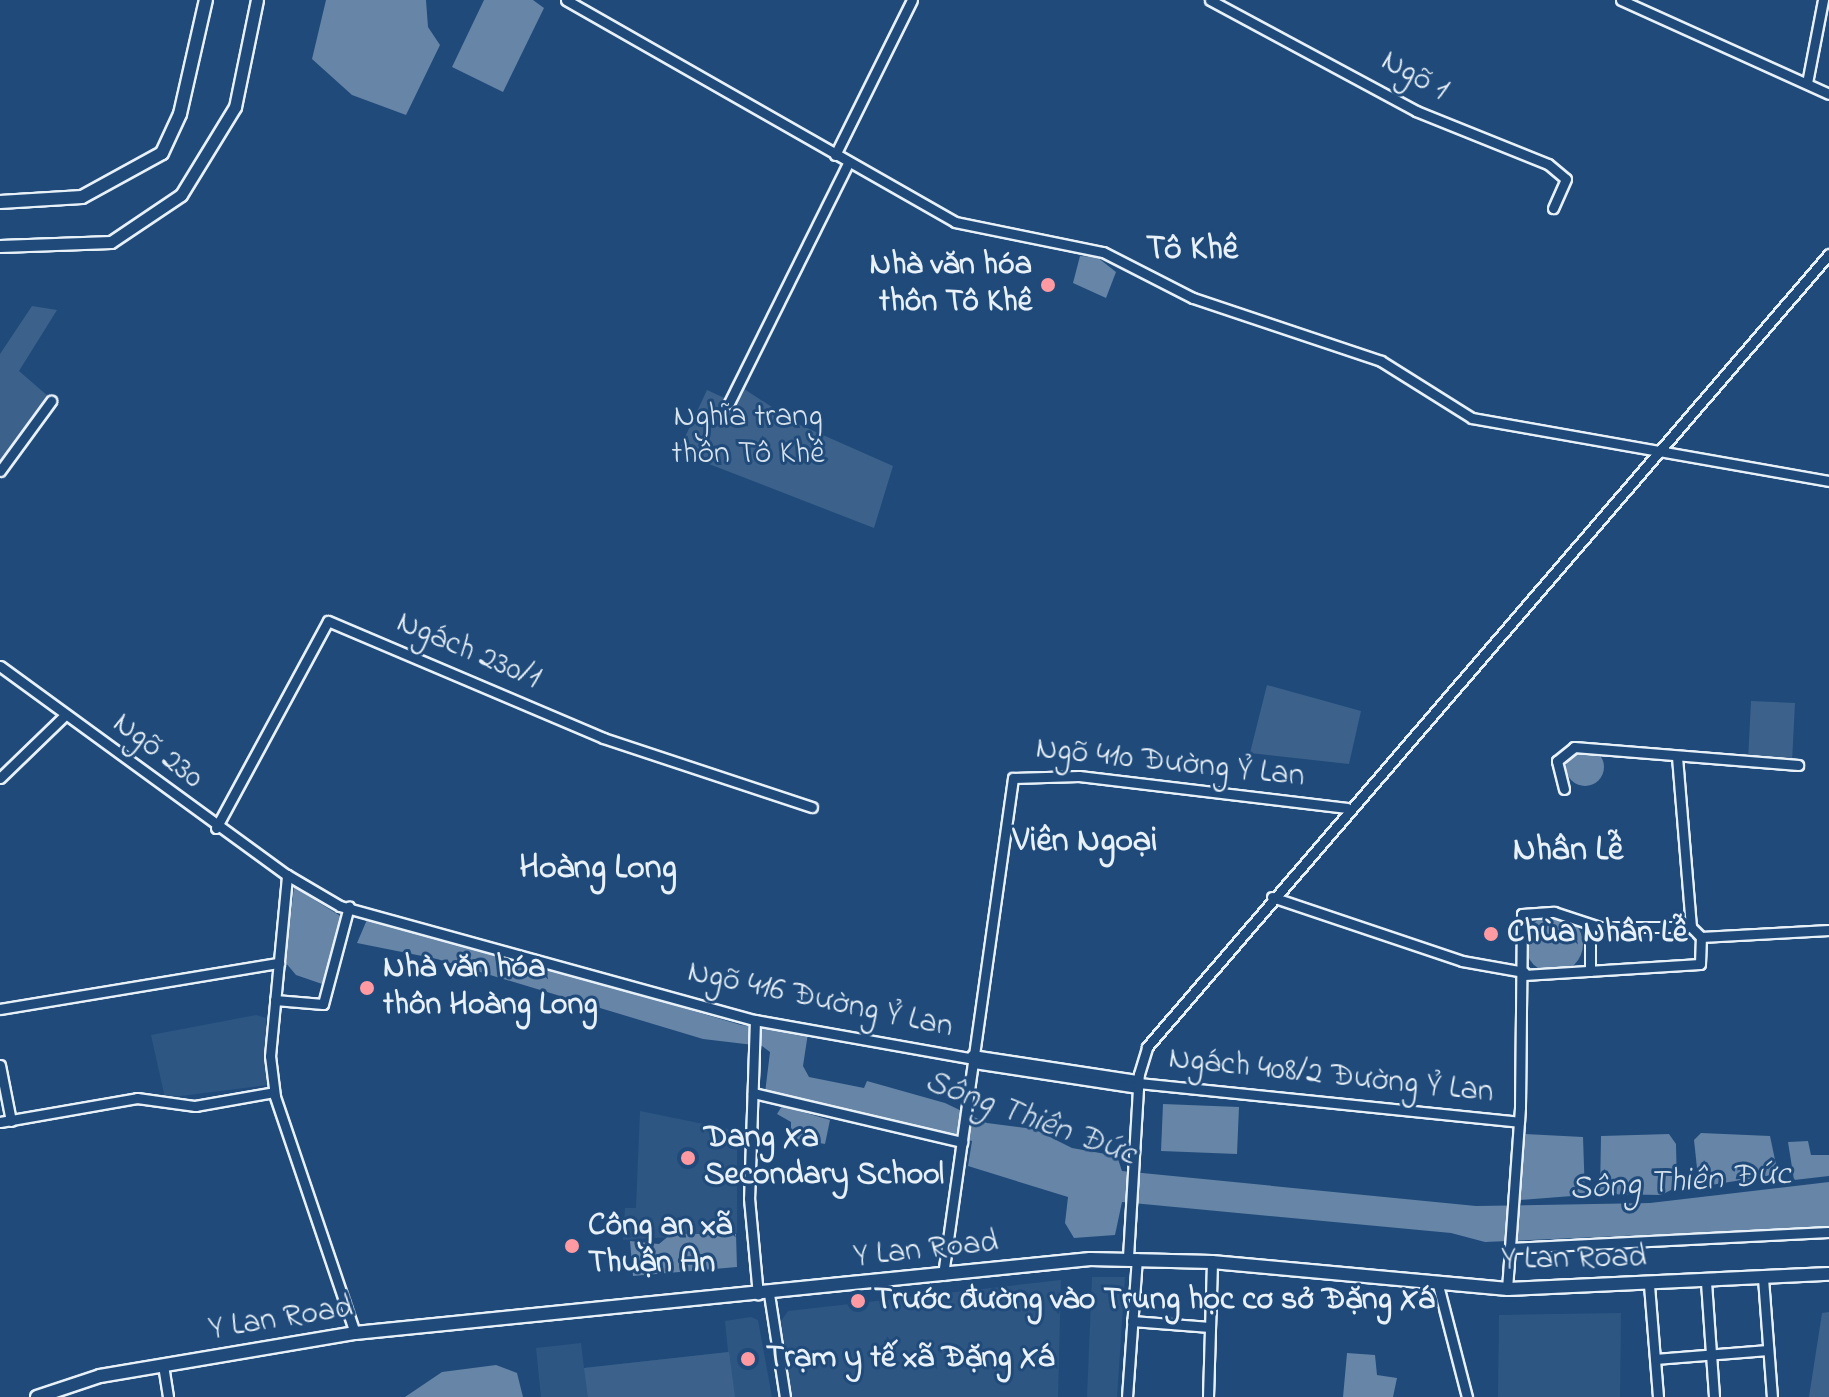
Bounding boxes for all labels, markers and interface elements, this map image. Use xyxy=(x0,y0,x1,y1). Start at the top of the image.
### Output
street label: Ngõ 1 xyxy=(1374,43,1454,111)
district label: Tô Khê xyxy=(1146,231,1238,271)
place label: Nhà văn hóa thôn Tô Khê xyxy=(870,248,1032,323)
marker: Nhà văn hóa thôn Tô Khê xyxy=(1039,276,1057,294)
park label: Nghĩa trang thôn Tô Khê xyxy=(671,400,825,475)
street label: Ngách 230/1 xyxy=(390,605,546,699)
street label: Ngõ 230 xyxy=(104,705,210,799)
street label: Ngõ 410 Đường Ỷ Lan xyxy=(1034,731,1306,797)
district label: Viên Ngoại xyxy=(1013,823,1157,863)
district label: Nhân Lễ xyxy=(1513,832,1623,872)
district label: Hoàng Long xyxy=(519,850,677,890)
place label: Chùa Nhân Lễ xyxy=(1507,915,1687,953)
marker: Chùa Nhân Lễ xyxy=(1482,925,1500,943)
place label: Nhà văn hóa thôn Hoàng Long xyxy=(383,951,598,1026)
street label: Ngõ 416 Đường Ỷ Lan xyxy=(684,954,956,1048)
marker: Nhà văn hóa thôn Hoàng Long xyxy=(358,979,376,997)
street label: Ngách 408/2 Đường Ỷ Lan xyxy=(1167,1041,1495,1113)
water label: Sông Thiên Đức xyxy=(919,1062,1141,1176)
place label: Dang Xa Secondary School xyxy=(704,1121,944,1196)
marker: Dang Xa Secondary School xyxy=(679,1149,697,1167)
water label: Sông Thiên Đức xyxy=(1568,1155,1792,1211)
place label: Công an xã Thuận An xyxy=(588,1209,732,1284)
street label: Y Lan Road xyxy=(852,1224,1000,1278)
marker: Công an xã Thuận An xyxy=(563,1237,581,1255)
street label: Y Lan Road xyxy=(1501,1240,1647,1280)
place label: Trước đường vào Trung học cơ sở Đặng Xá xyxy=(874,1282,1434,1320)
street label: Y Lan Road xyxy=(206,1290,356,1350)
marker: Trước đường vào Trung học cơ sở Đặng Xá xyxy=(849,1292,867,1310)
place label: Trạm y tế xã Đặng Xá xyxy=(766,1340,1054,1378)
marker: Trạm y tế xã Đặng Xá xyxy=(737,1348,759,1370)

